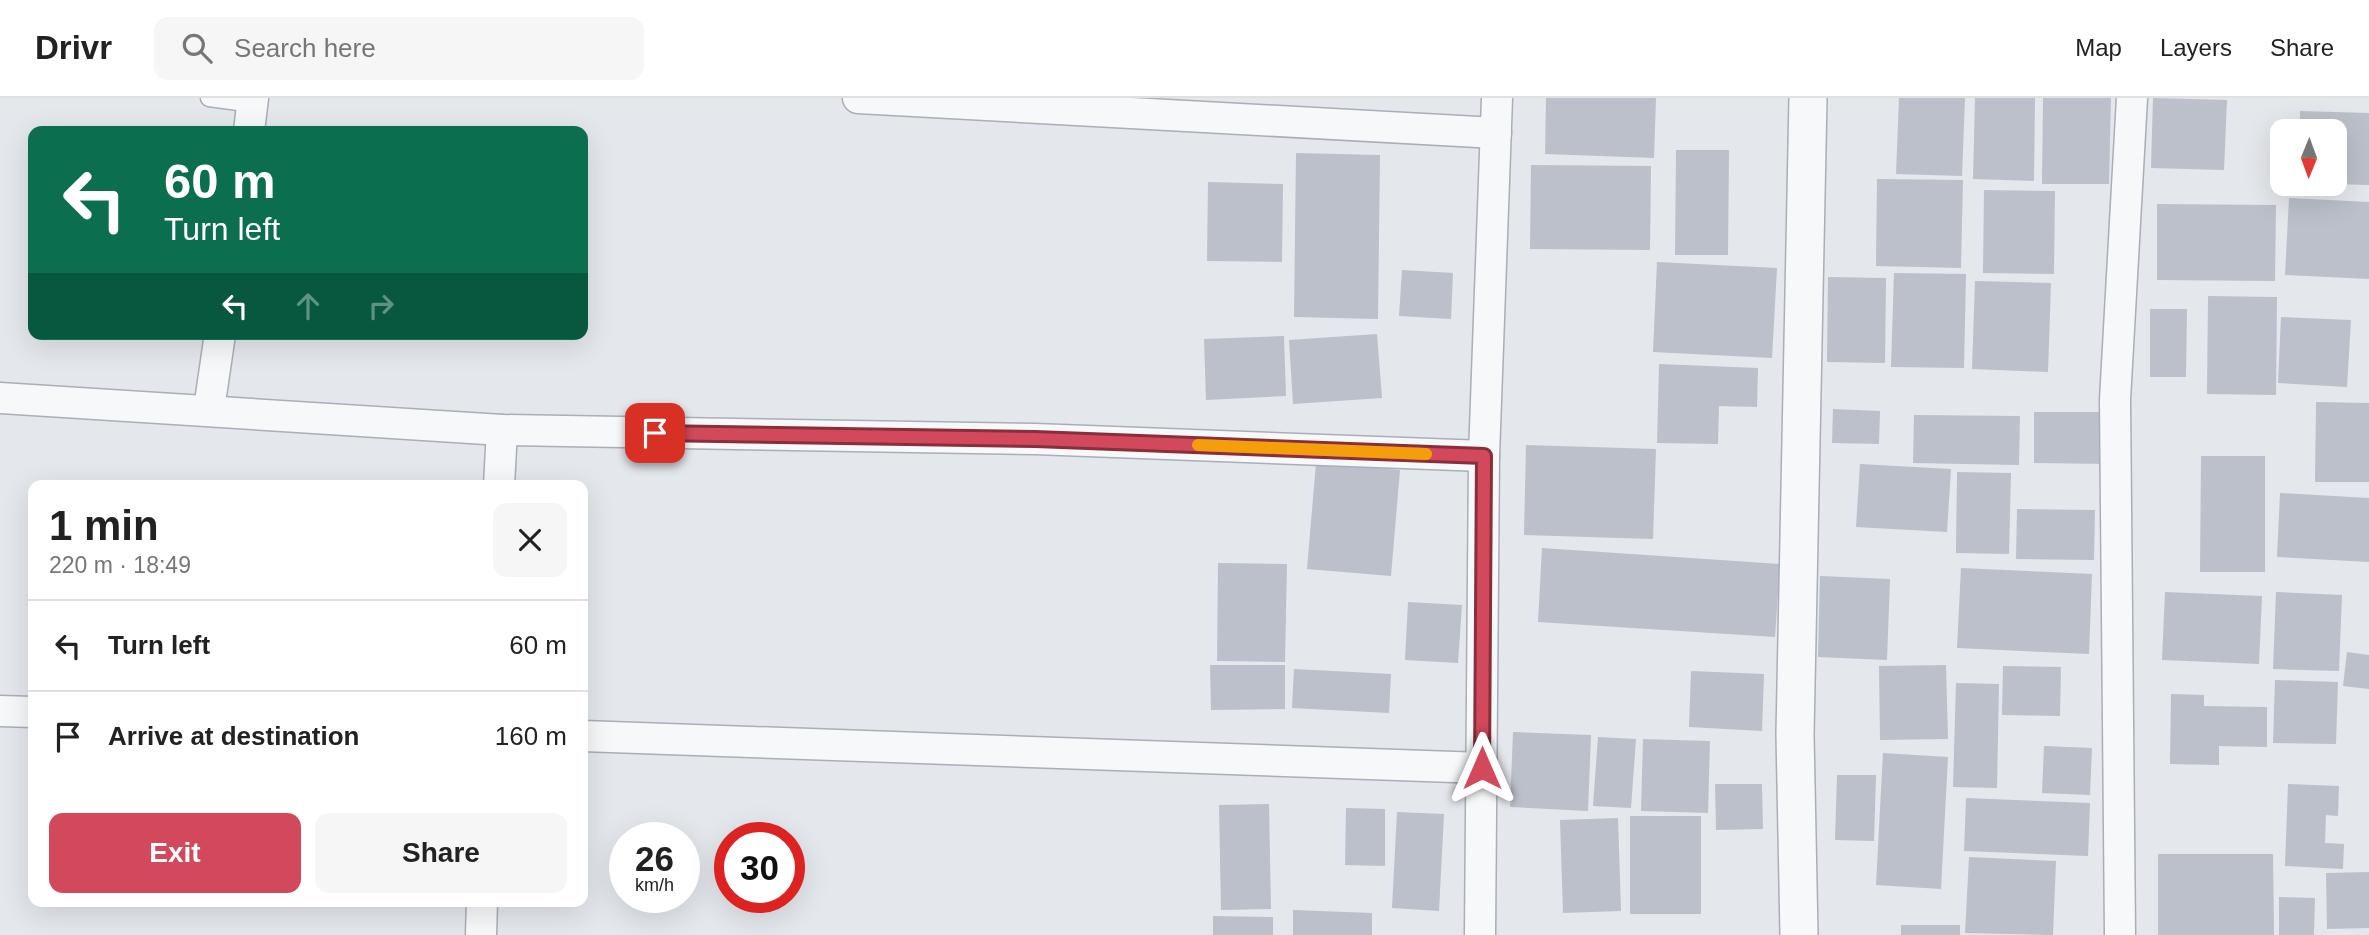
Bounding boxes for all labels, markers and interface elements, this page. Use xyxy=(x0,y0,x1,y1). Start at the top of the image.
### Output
search box xyxy=(154,17,644,80)
text: Drivr xyxy=(35,29,112,66)
icon: search xyxy=(178,29,216,67)
text: Search here xyxy=(234,33,376,63)
text: Map xyxy=(2075,34,2122,61)
text: Layers xyxy=(2160,34,2232,61)
text: Share xyxy=(2270,34,2334,61)
north arrow xyxy=(2270,119,2347,196)
map controls xyxy=(2270,119,2347,196)
icon: left xyxy=(49,154,140,245)
text: 60 m xyxy=(164,154,276,208)
text: Turn left xyxy=(164,211,280,247)
icon: left xyxy=(216,287,254,325)
icon: ahead xyxy=(289,287,327,325)
icon: right xyxy=(362,287,400,325)
pin xyxy=(625,403,685,463)
icon: arrive xyxy=(636,414,674,452)
text: 1 min xyxy=(49,502,159,549)
button: close xyxy=(493,503,567,577)
text: 220 m · 18:49 xyxy=(49,552,191,578)
icon: left xyxy=(49,627,87,665)
text: Turn left xyxy=(108,630,210,660)
text: 60 m xyxy=(509,630,567,660)
icon: arrive xyxy=(49,718,87,756)
text: Arrive at destination xyxy=(108,721,359,751)
text: 160 m xyxy=(495,721,567,751)
position arrow xyxy=(1445,731,1519,805)
button: Exit xyxy=(49,813,301,893)
button: Share xyxy=(315,813,567,893)
speed limit sign: 30 xyxy=(714,822,805,913)
text: 26 xyxy=(635,839,674,878)
text: km/h xyxy=(635,875,674,895)

